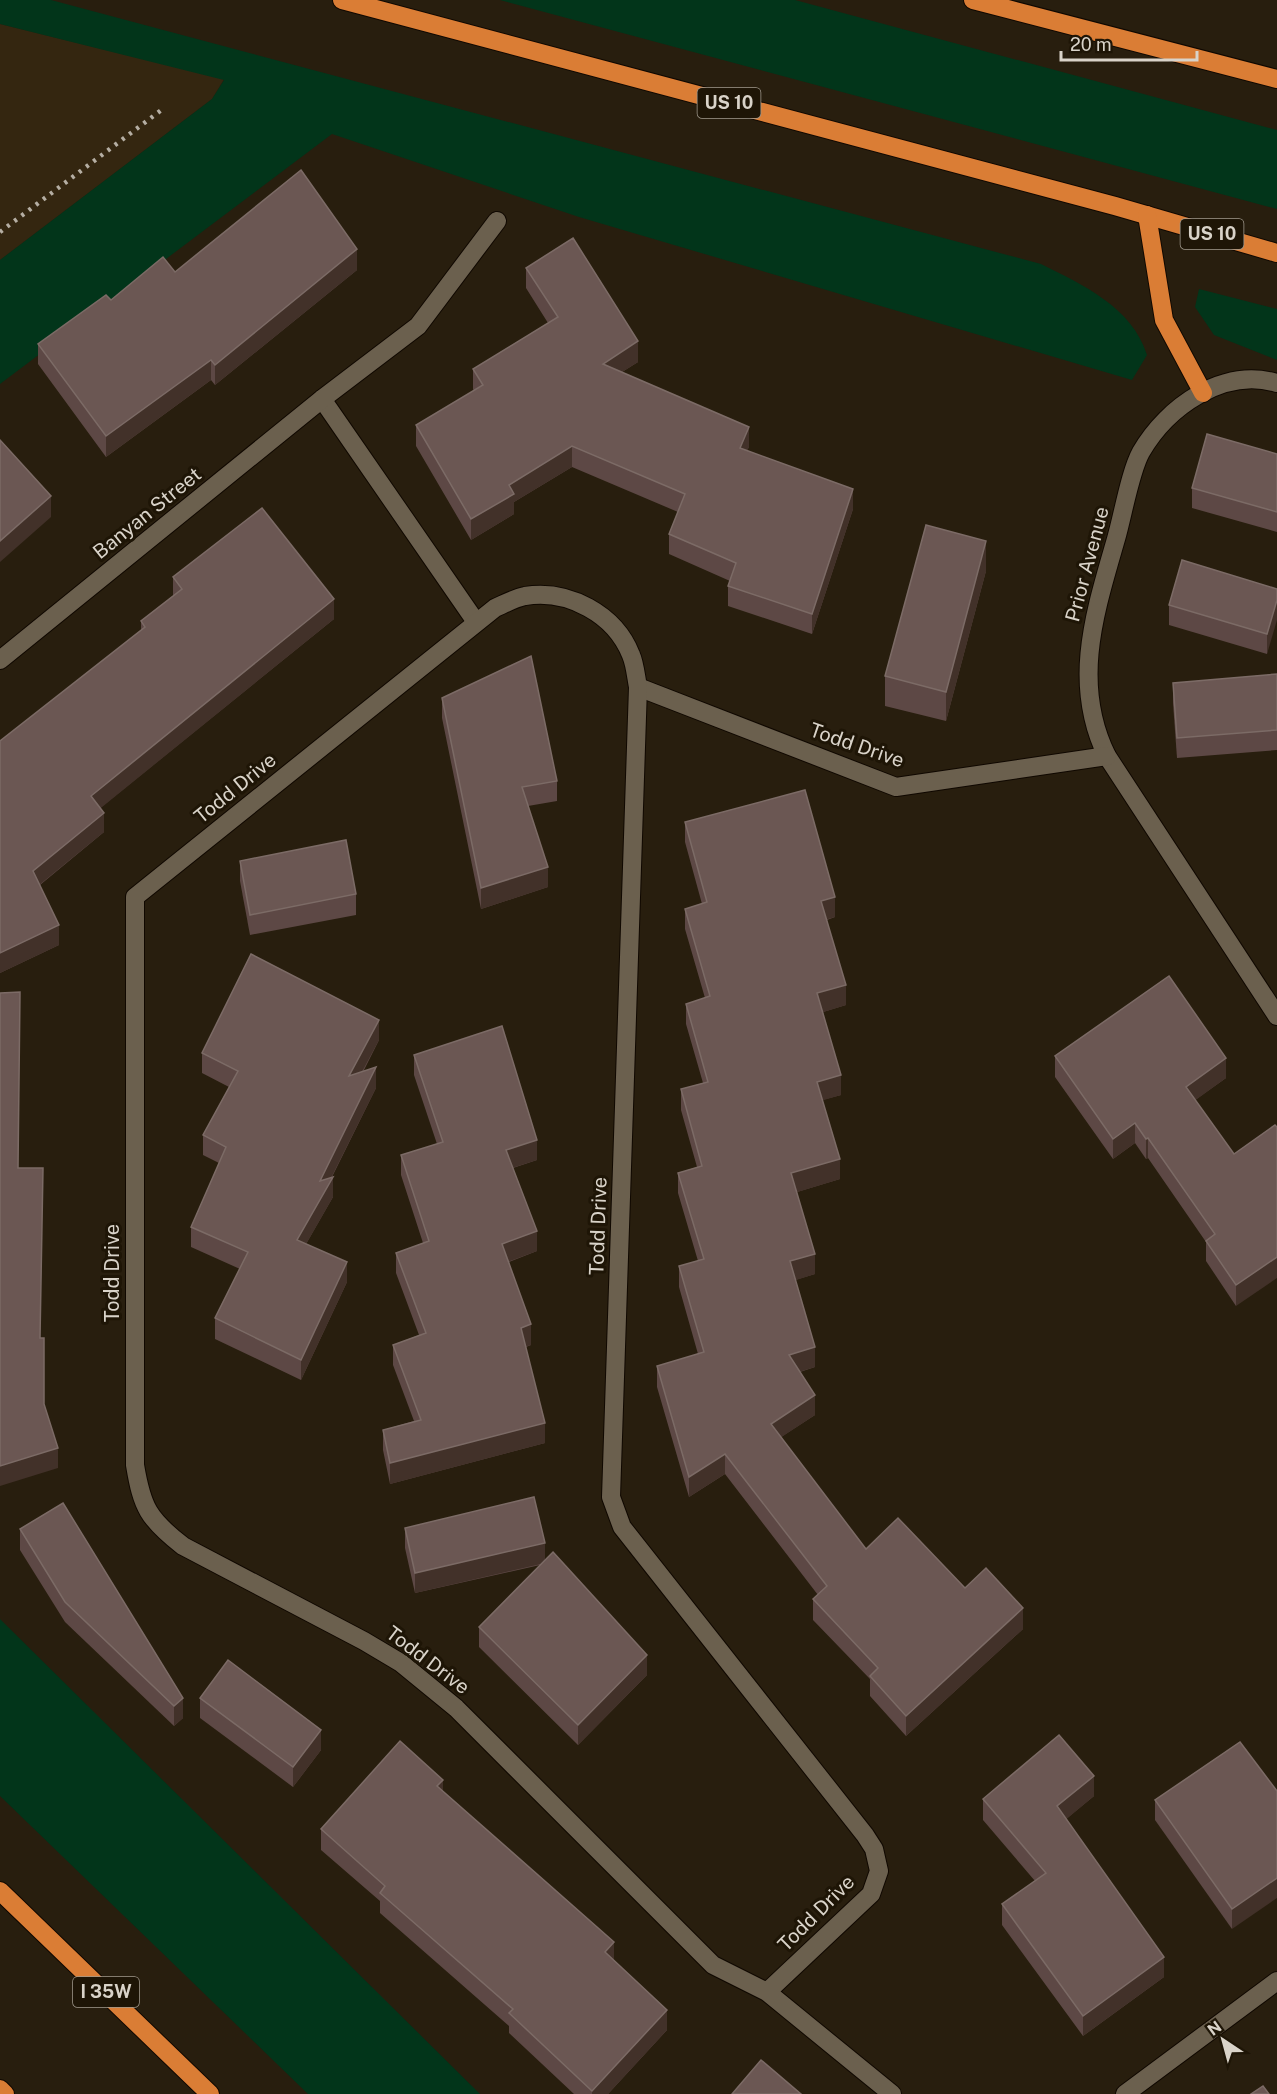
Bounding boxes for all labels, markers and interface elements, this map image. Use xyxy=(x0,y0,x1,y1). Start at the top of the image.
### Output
scale bar xyxy=(1061,24,1198,62)
text: 20 m xyxy=(1070,34,1112,55)
road number: US 10 xyxy=(698,88,760,118)
road number: US 10 xyxy=(1180,219,1244,249)
street label: Banyan Street xyxy=(88,462,206,564)
street label: Prior Avenue xyxy=(1060,504,1114,624)
street label: Todd Drive xyxy=(807,718,907,772)
street label: Todd Drive xyxy=(189,748,281,828)
street label: Todd Drive xyxy=(584,1176,612,1276)
street label: Todd Drive xyxy=(100,1224,124,1322)
street label: Todd Drive xyxy=(381,1621,475,1699)
street label: Todd Drive xyxy=(773,1870,859,1956)
road number: I 35W xyxy=(73,1977,139,2007)
north arrow xyxy=(1193,2010,1253,2070)
text: N xyxy=(1204,2017,1225,2040)

